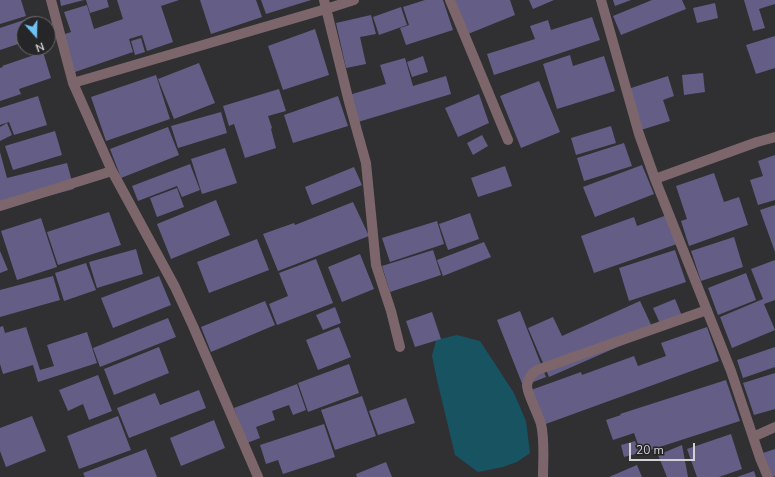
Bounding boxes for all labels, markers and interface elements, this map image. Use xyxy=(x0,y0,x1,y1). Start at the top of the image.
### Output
north arrow xyxy=(16,16,56,56)
text: N xyxy=(34,38,46,55)
scale bar xyxy=(631,435,697,461)
text: 20 m xyxy=(636,442,664,458)

